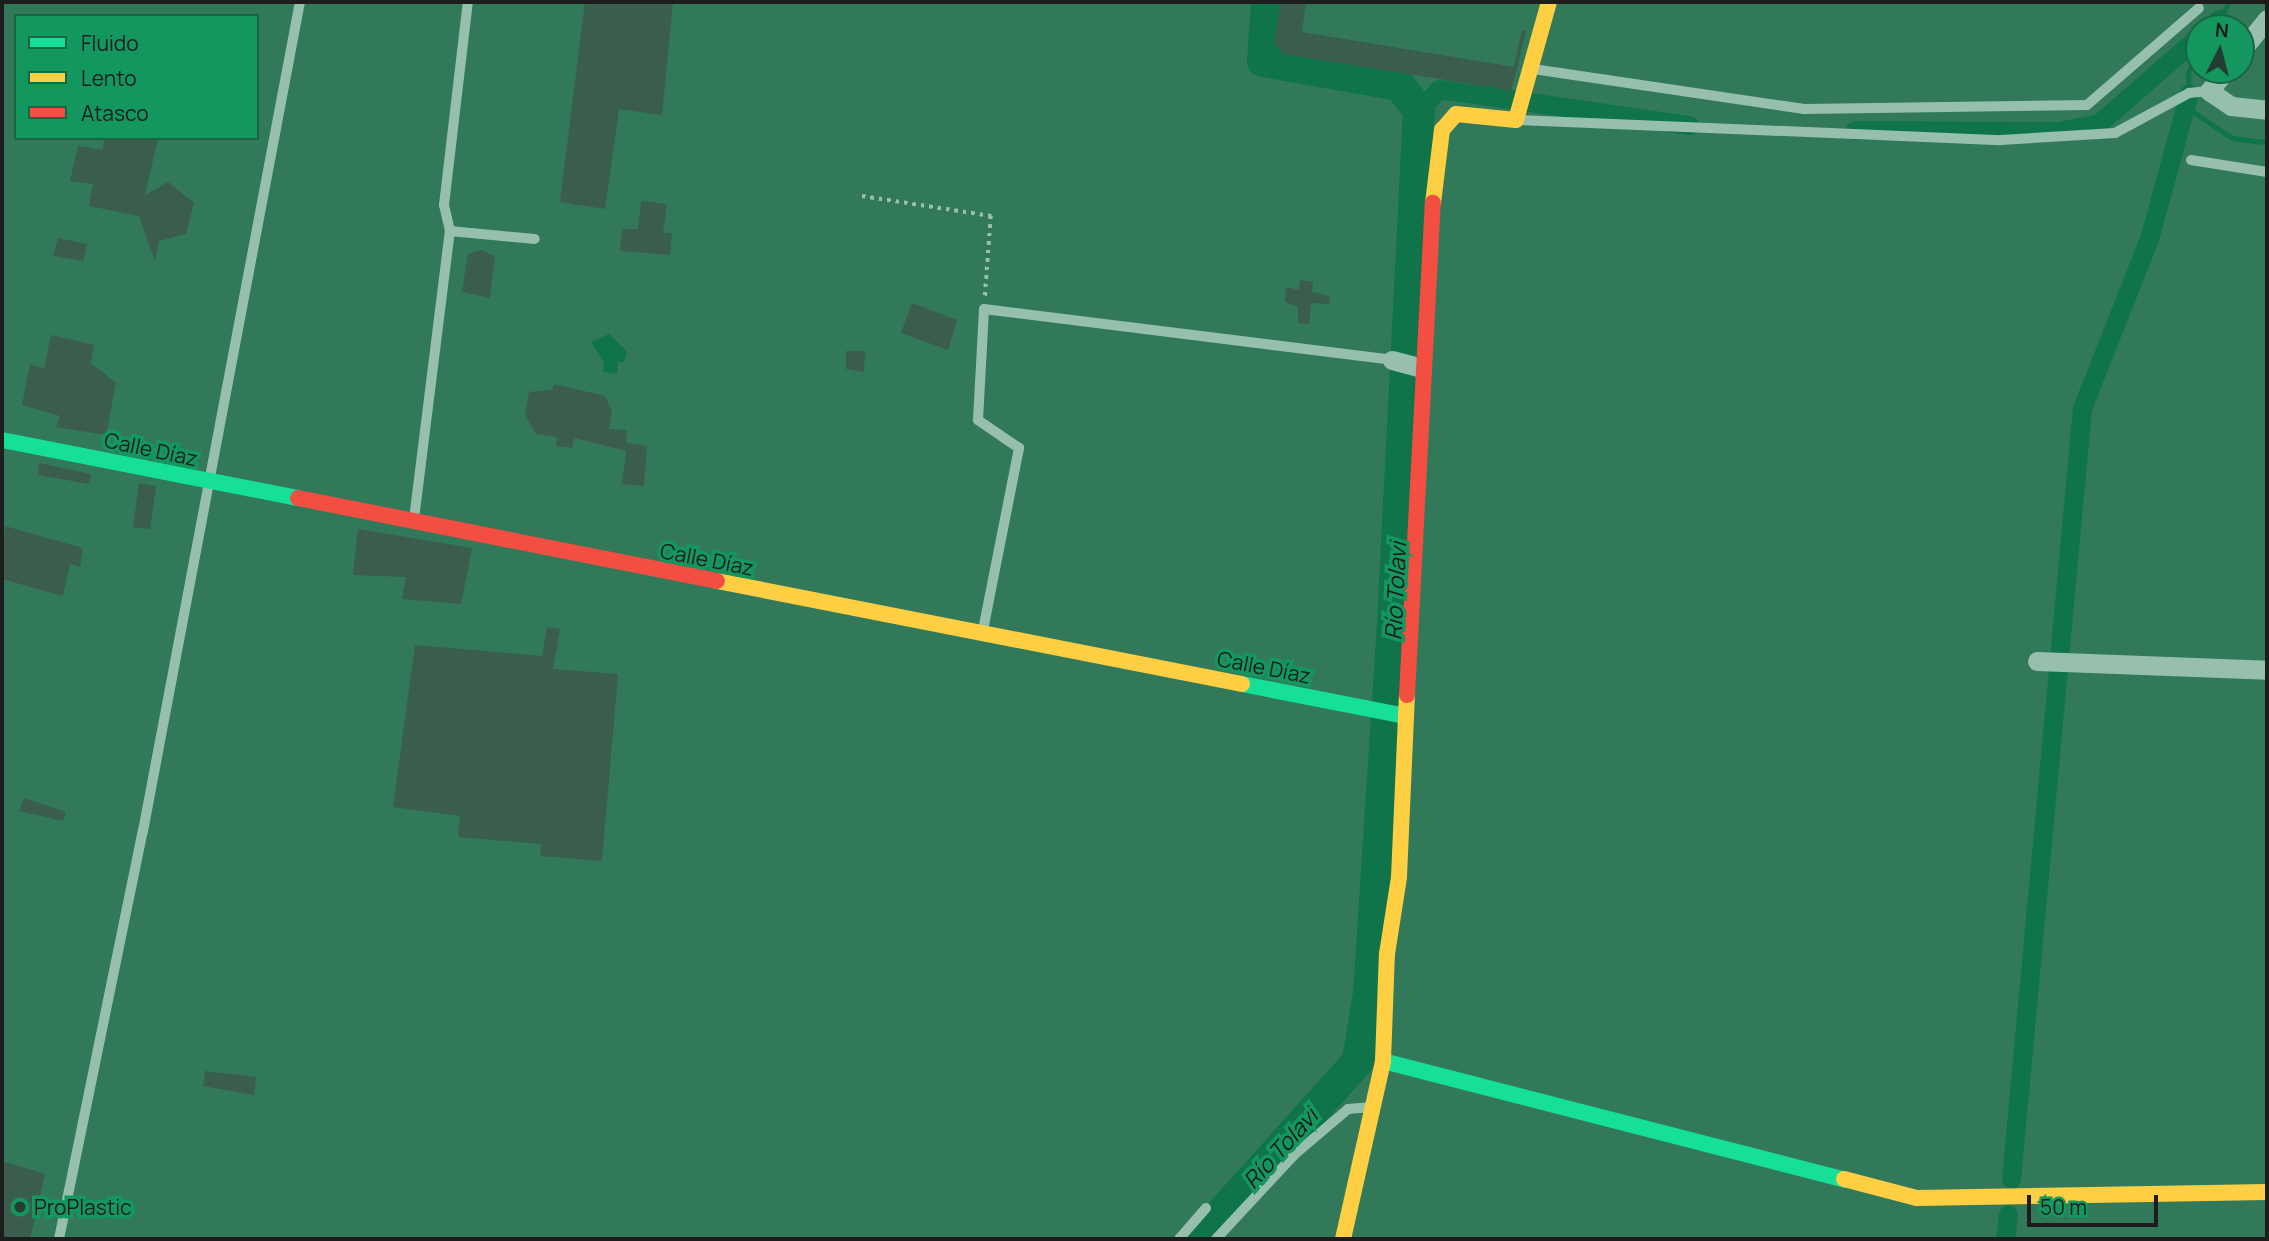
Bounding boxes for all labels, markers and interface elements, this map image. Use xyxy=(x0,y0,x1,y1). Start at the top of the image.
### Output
legend xyxy=(14,14,259,140)
north arrow xyxy=(2185,14,2255,84)
text: N xyxy=(2214,16,2230,44)
text: Fluido xyxy=(81,29,139,57)
text: Lento xyxy=(81,64,137,92)
text: Atasco xyxy=(81,99,149,127)
street label: Calle Díaz xyxy=(102,427,200,471)
street label: Calle Díaz xyxy=(658,538,756,580)
water label: Río Tolavi xyxy=(1379,541,1411,641)
street label: Calle Díaz xyxy=(1215,646,1313,688)
water label: Río Tolavi xyxy=(1237,1102,1323,1194)
scale bar xyxy=(2031,1182,2162,1226)
text: 50 m xyxy=(2040,1193,2087,1221)
place label: ProPlastic xyxy=(34,1194,132,1220)
marker: ProPlastic xyxy=(12,1199,28,1215)

